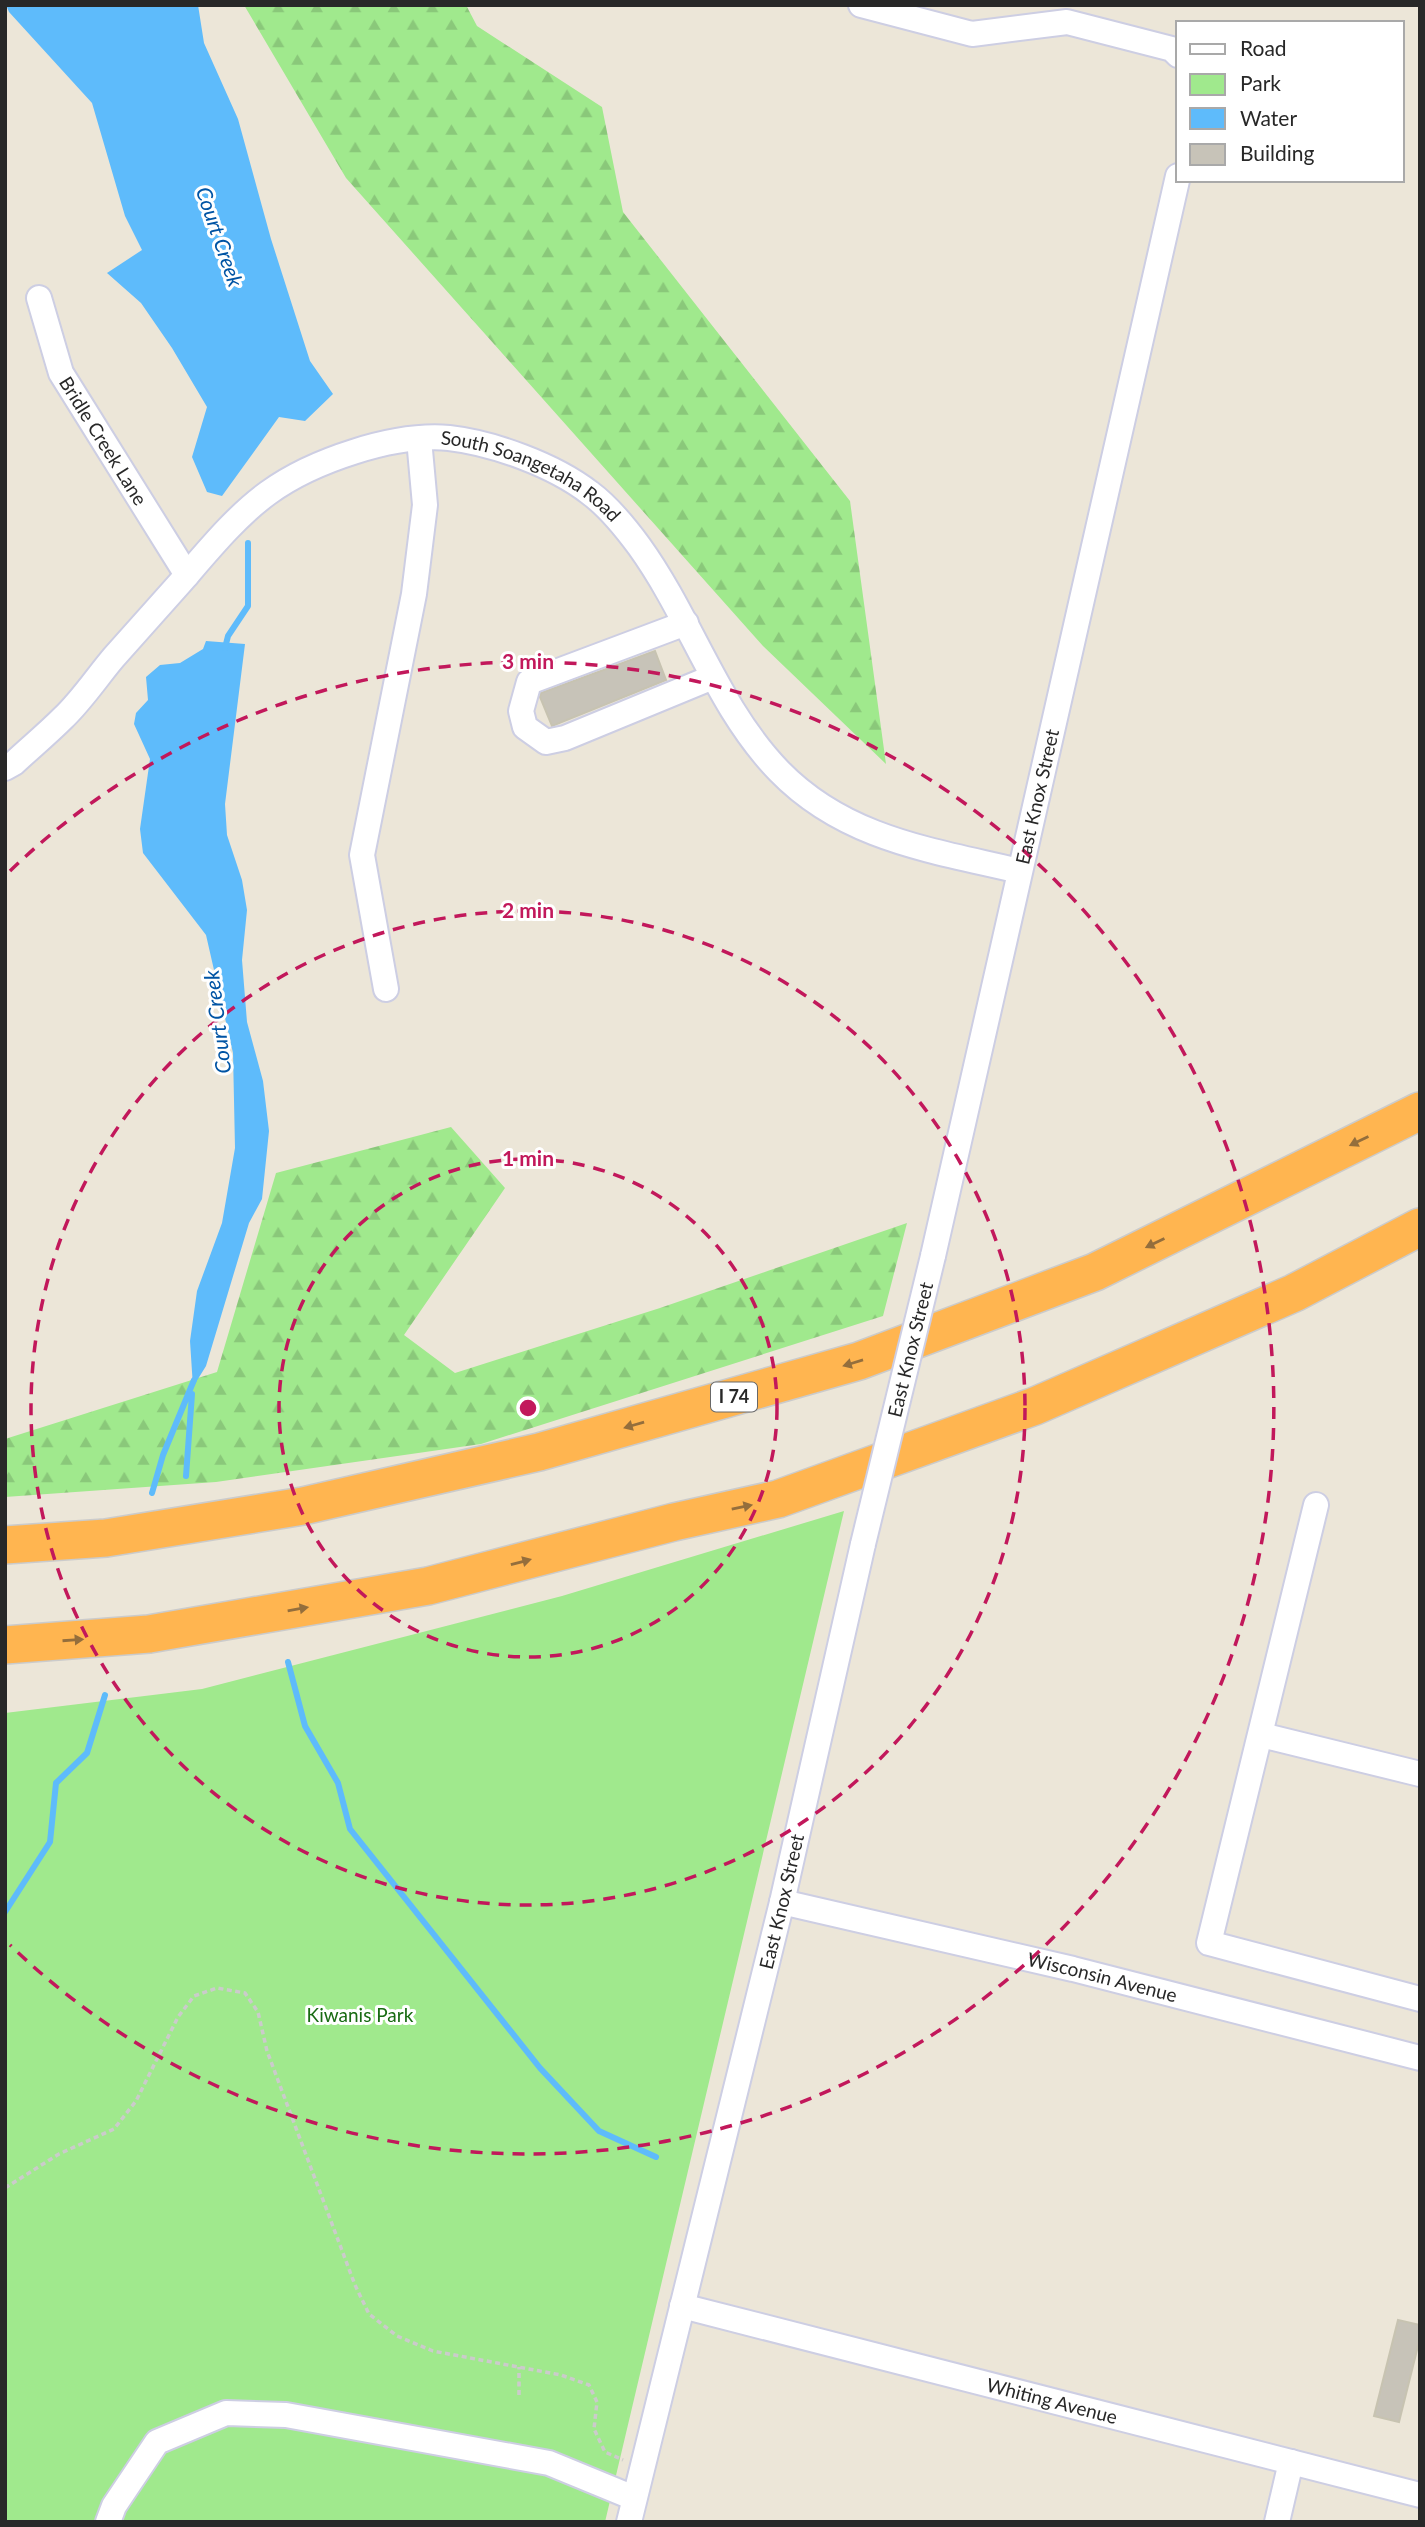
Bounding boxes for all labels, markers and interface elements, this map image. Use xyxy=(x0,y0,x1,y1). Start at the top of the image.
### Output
legend xyxy=(1176,21,1404,182)
text: Road xyxy=(1240,35,1287,60)
text: Park xyxy=(1240,70,1281,95)
text: Water xyxy=(1240,105,1297,130)
text: Building xyxy=(1240,140,1315,165)
water label: Court Creek xyxy=(192,183,250,291)
street label: Bridle Creek Lane xyxy=(55,372,152,509)
street label: South Soangetaha Road xyxy=(440,425,626,526)
text: 3 min xyxy=(502,648,554,673)
street label: East Knox Street xyxy=(1010,726,1063,866)
text: 2 min xyxy=(502,897,554,922)
water label: Court Creek xyxy=(198,968,235,1075)
one-way arrow xyxy=(1349,1136,1369,1147)
text: 1 min xyxy=(502,1145,554,1170)
one-way arrow xyxy=(1145,1237,1165,1248)
street label: East Knox Street xyxy=(882,1279,937,1419)
one-way arrow xyxy=(842,1358,863,1368)
road number: I 74 xyxy=(711,1382,757,1412)
centre of rings xyxy=(516,1396,540,1420)
one-way arrow xyxy=(623,1421,644,1431)
one-way arrow xyxy=(731,1502,753,1513)
one-way arrow xyxy=(510,1556,532,1567)
one-way arrow xyxy=(287,1603,309,1614)
one-way arrow xyxy=(63,1634,85,1645)
street label: East Knox Street xyxy=(754,1831,808,1971)
street label: Wisconsin Avenue xyxy=(1025,1947,1180,2006)
park label: Kiwanis Park xyxy=(307,2003,414,2026)
street label: Whiting Avenue xyxy=(984,2373,1120,2428)

